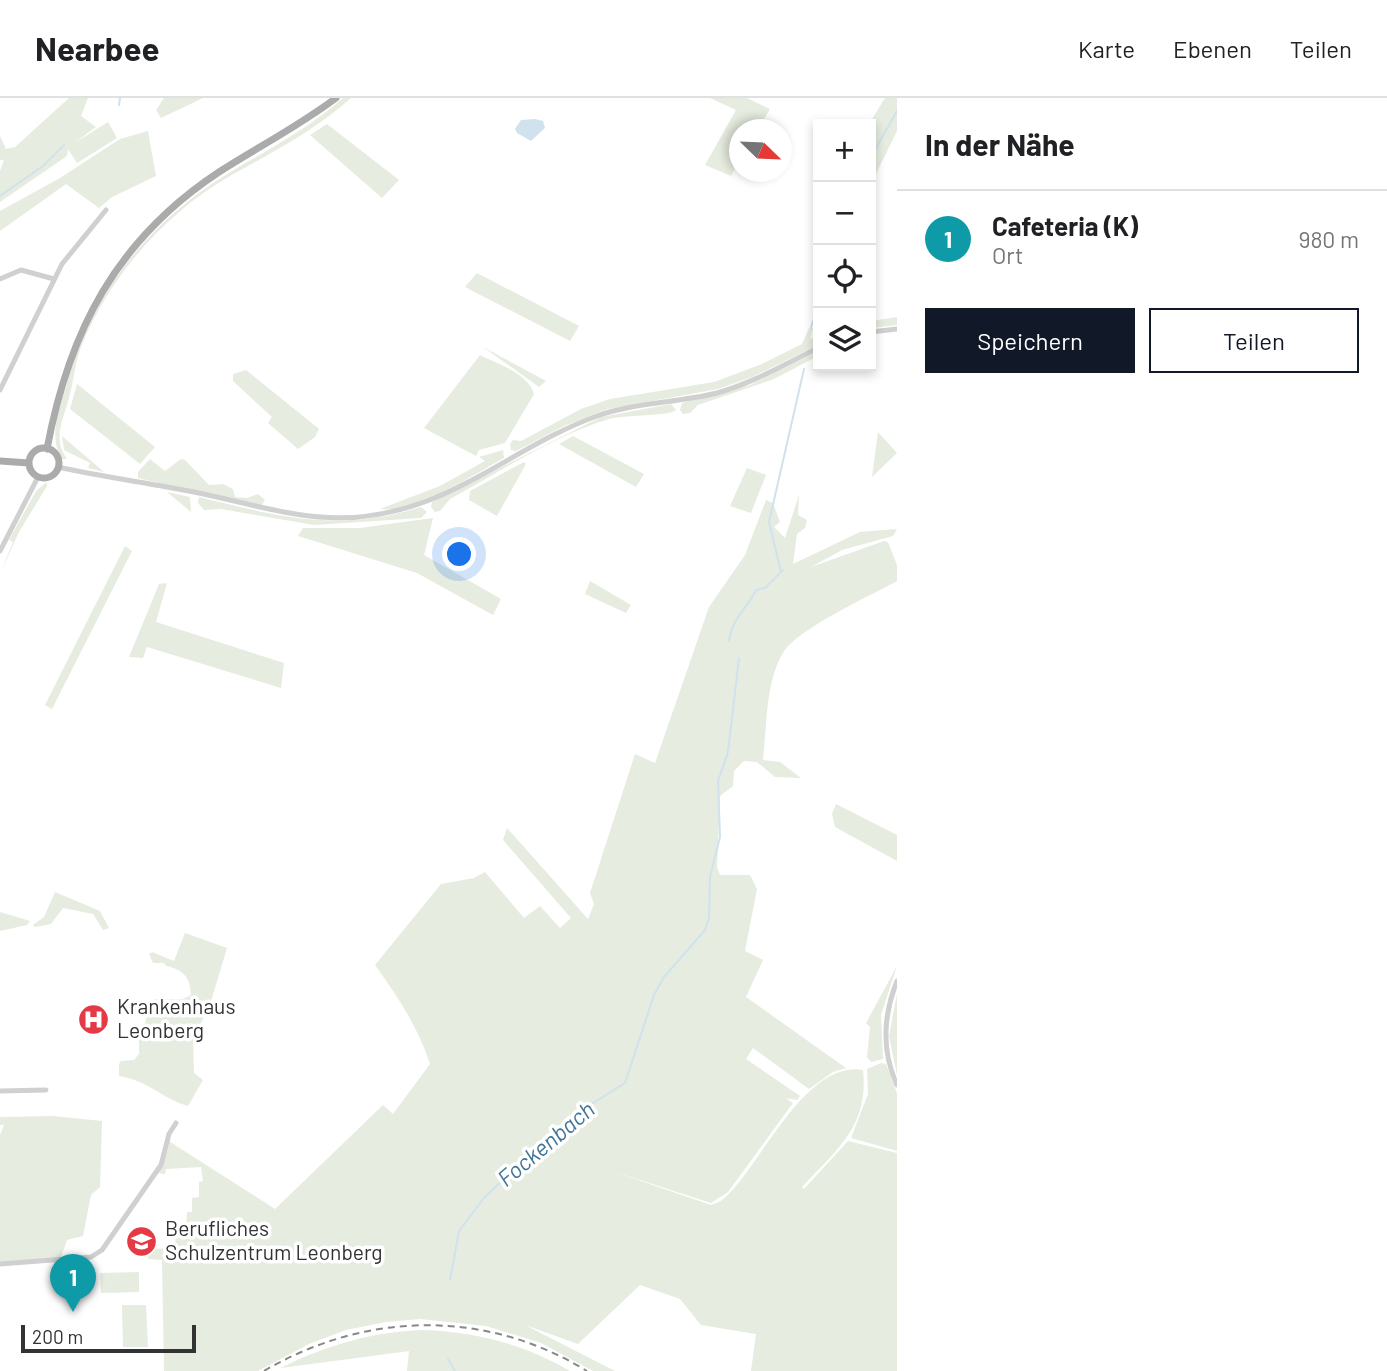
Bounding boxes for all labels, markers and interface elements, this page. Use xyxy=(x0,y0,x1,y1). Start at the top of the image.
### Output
text: Nearbee xyxy=(35,28,159,68)
text: Karte xyxy=(1078,34,1135,63)
text: Ebenen xyxy=(1173,34,1252,63)
text: Teilen xyxy=(1290,34,1352,63)
north arrow xyxy=(729,119,792,182)
map controls xyxy=(813,119,876,371)
button: + xyxy=(813,119,876,182)
text: In der Nähe xyxy=(925,126,1075,162)
button: − xyxy=(813,182,876,245)
text: Cafeteria (K) xyxy=(992,210,1138,241)
text: 1 xyxy=(944,225,952,253)
text: 980 m xyxy=(1298,225,1359,253)
text: Ort xyxy=(992,241,1023,269)
button: locate xyxy=(813,245,876,308)
button: layers xyxy=(813,308,876,371)
button: Speichern xyxy=(925,308,1135,373)
button: Teilen xyxy=(1149,308,1359,373)
your location xyxy=(442,537,476,571)
place label: Krankenhaus Leonberg xyxy=(117,993,235,1042)
hospital icon: Krankenhaus Leonberg xyxy=(77,1002,111,1036)
water label: Fockenbach xyxy=(491,1095,600,1192)
place label: Berufliches Schulzentrum Leonberg xyxy=(165,1215,383,1264)
school or university icon: Berufliches Schulzentrum Leonberg xyxy=(125,1224,159,1258)
pin: 1 xyxy=(50,1254,96,1312)
scale bar xyxy=(21,1322,196,1354)
text: 200 m xyxy=(32,1325,83,1348)

